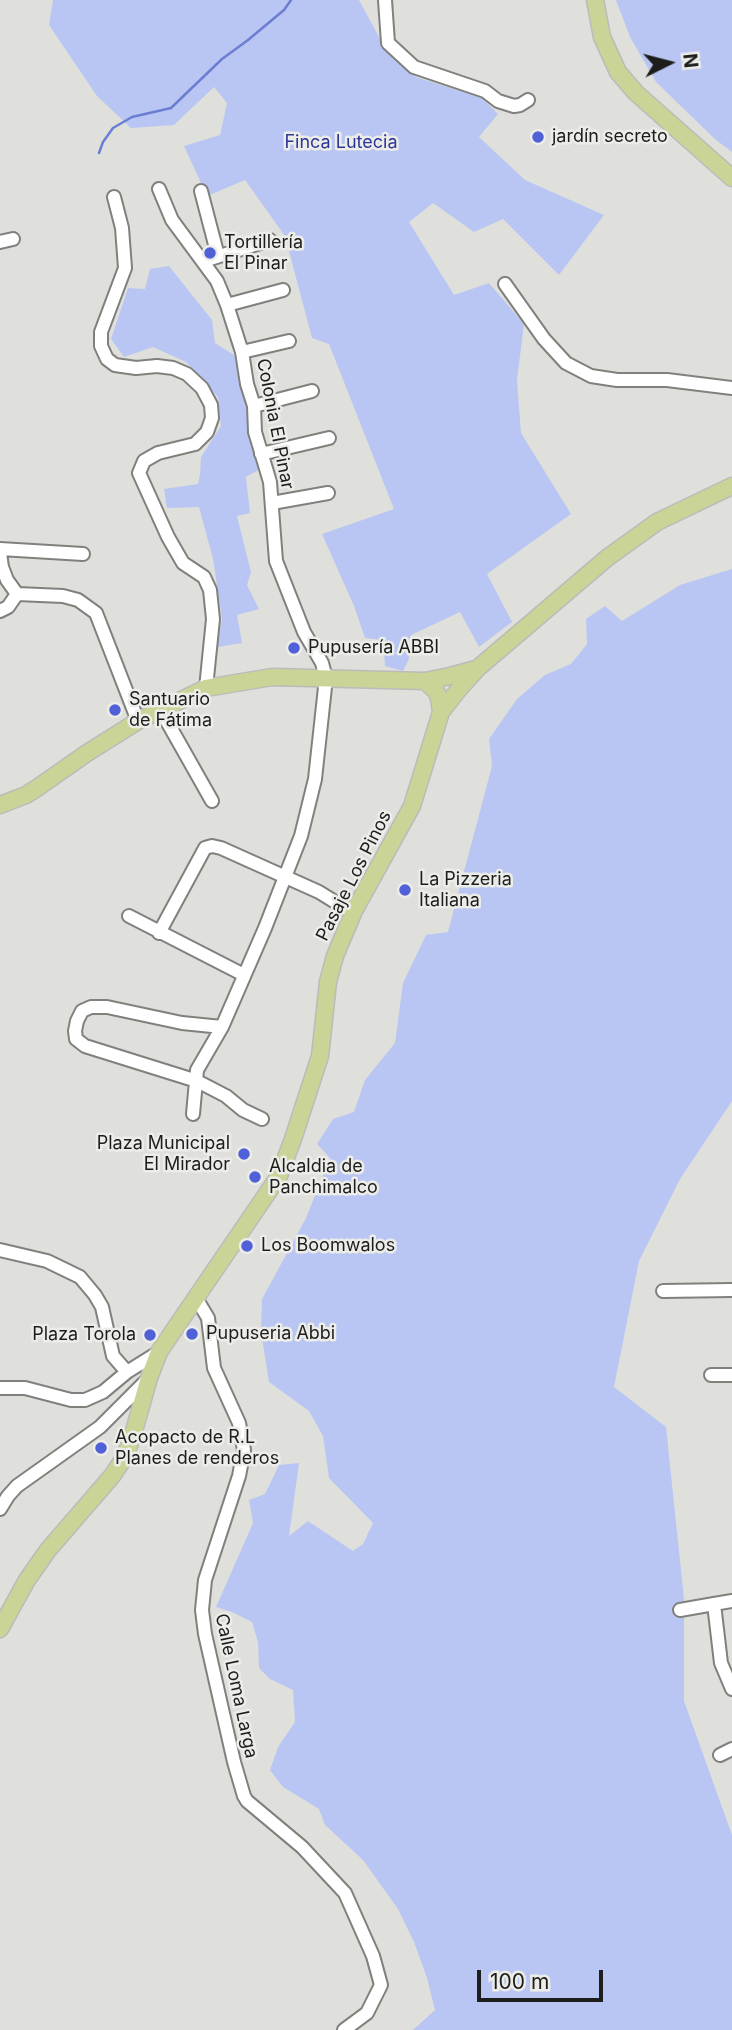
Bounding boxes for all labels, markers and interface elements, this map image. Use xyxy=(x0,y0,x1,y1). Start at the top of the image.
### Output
north arrow xyxy=(634,28,704,98)
text: N xyxy=(678,52,703,69)
place label: jardín secreto xyxy=(552,126,668,148)
marker: jardín secreto xyxy=(530,129,546,145)
park label: Finca Lutecia xyxy=(284,132,398,154)
place label: Tortillería El Pinar xyxy=(224,232,303,274)
marker: Tortillería El Pinar xyxy=(202,245,218,261)
street label: Colonia El Pinar xyxy=(252,357,298,491)
place label: Pupusería ABBI xyxy=(308,637,439,659)
marker: Pupusería ABBI xyxy=(286,640,302,656)
place label: Santuario de Fátima xyxy=(129,689,212,732)
marker: Santuario de Fátima xyxy=(107,702,123,718)
street label: Pasaje Los Pinos xyxy=(312,807,396,945)
place label: La Pizzeria Italiana xyxy=(419,869,512,912)
marker: La Pizzeria Italiana xyxy=(397,882,413,898)
place label: Plaza Municipal El Mirador xyxy=(97,1133,230,1176)
marker: Plaza Municipal El Mirador xyxy=(236,1146,252,1162)
place label: Alcaldia de Panchimalco xyxy=(269,1156,378,1198)
marker: Alcaldia de Panchimalco xyxy=(247,1169,263,1185)
place label: Los Boomwalos xyxy=(261,1235,395,1257)
marker: Los Boomwalos xyxy=(239,1238,255,1254)
place label: Pupuseria Abbi xyxy=(206,1323,335,1345)
place label: Plaza Torola xyxy=(32,1324,136,1346)
marker: Pupuseria Abbi xyxy=(184,1326,200,1342)
marker: Plaza Torola xyxy=(142,1327,158,1343)
place label: Acopacto de R.L Planes de renderos xyxy=(115,1427,279,1470)
marker: Acopacto de R.L Planes de renderos xyxy=(93,1440,109,1456)
street label: Calle Loma Larga xyxy=(210,1612,262,1760)
scale bar xyxy=(480,1956,606,2000)
text: 100 m xyxy=(490,1969,549,1994)

